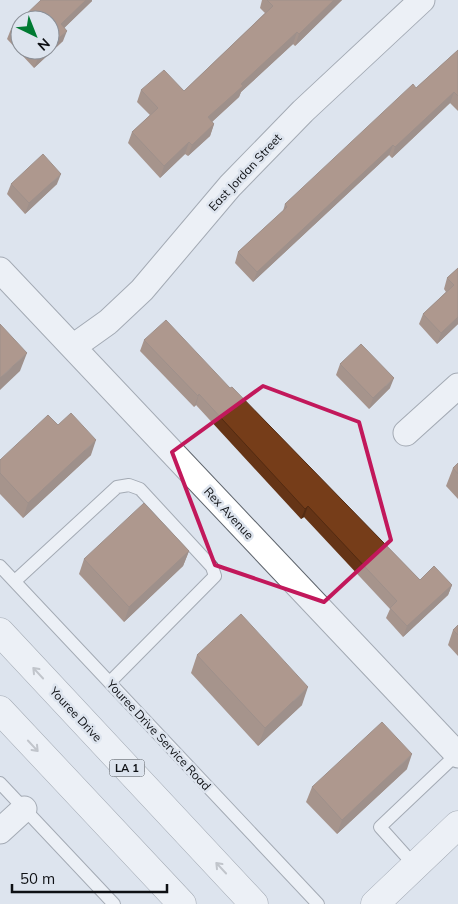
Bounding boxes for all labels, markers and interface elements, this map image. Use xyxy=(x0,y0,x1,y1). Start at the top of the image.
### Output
north arrow xyxy=(10,10,60,60)
text: N xyxy=(34,34,54,55)
street label: East Jordan Street xyxy=(205,130,285,214)
street label: Rex Avenue xyxy=(201,484,257,542)
one-way arrow xyxy=(32,667,44,680)
street label: Youree Drive Service Road xyxy=(103,676,214,793)
street label: Youree Drive xyxy=(46,683,105,745)
one-way arrow xyxy=(27,739,39,752)
road number: LA 1 xyxy=(110,760,144,776)
scale bar xyxy=(12,862,168,894)
one-way arrow xyxy=(215,862,227,875)
text: 50 m xyxy=(20,869,55,888)

